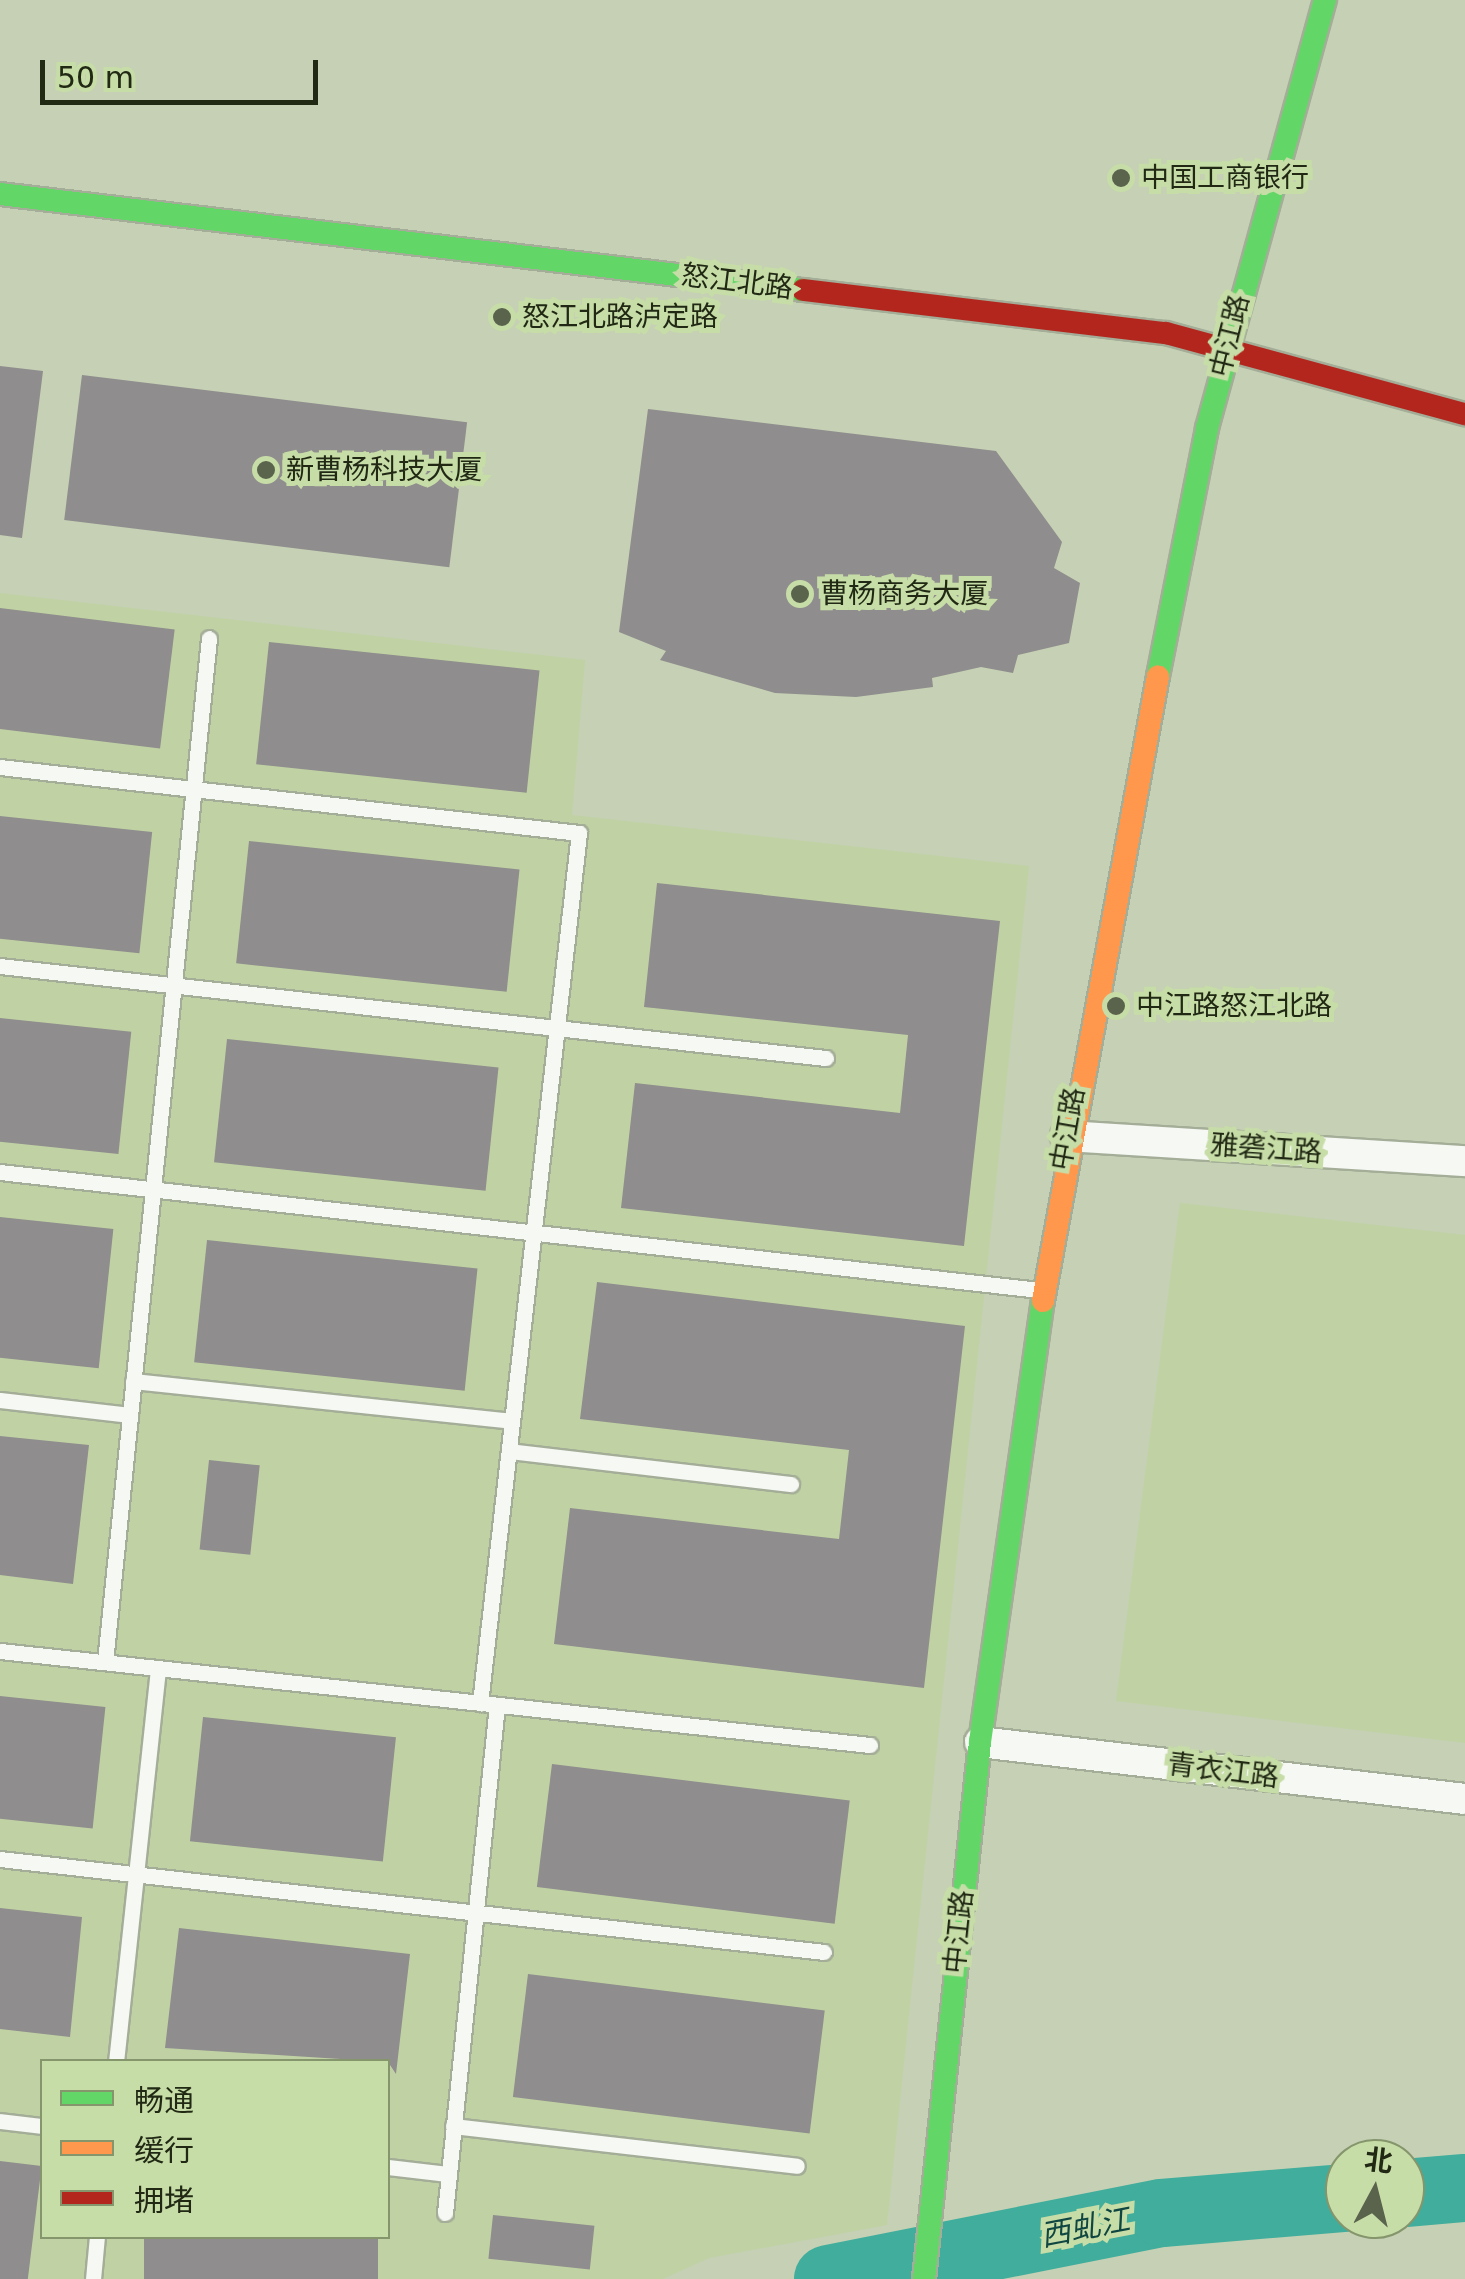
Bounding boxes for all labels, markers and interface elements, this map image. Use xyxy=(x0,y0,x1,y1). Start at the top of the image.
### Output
scale bar xyxy=(45,40,322,102)
text: 50 m xyxy=(57,60,134,95)
place label: 中国工商银行 xyxy=(1141,161,1309,195)
marker: 中国工商银行 xyxy=(1110,167,1132,189)
street label: 怒江北路 xyxy=(679,259,795,305)
street label: 中江路 xyxy=(1204,291,1256,381)
place label: 怒江北路泸定路 xyxy=(522,300,718,334)
marker: 怒江北路泸定路 xyxy=(491,306,513,328)
place label: 新曹杨科技大厦 xyxy=(286,453,482,487)
marker: 新曹杨科技大厦 xyxy=(255,459,277,481)
place label: 曹杨商务大厦 xyxy=(820,577,988,611)
marker: 曹杨商务大厦 xyxy=(789,583,811,605)
place label: 中江路怒江北路 xyxy=(1136,989,1332,1023)
marker: 中江路怒江北路 xyxy=(1105,995,1127,1017)
street label: 中江路 xyxy=(1044,1085,1092,1173)
street label: 雅砻江路 xyxy=(1209,1128,1323,1170)
street label: 青衣江路 xyxy=(1165,1748,1281,1794)
street label: 中江路 xyxy=(938,1888,980,1976)
legend xyxy=(40,2059,390,2239)
text: 畅通 xyxy=(134,2083,194,2118)
text: 缓行 xyxy=(134,2133,194,2168)
north arrow xyxy=(1325,2139,1425,2239)
text: 北 xyxy=(1363,2143,1394,2179)
text: 拥堵 xyxy=(134,2183,194,2218)
water label: 西虬江 xyxy=(1037,2202,1133,2254)

